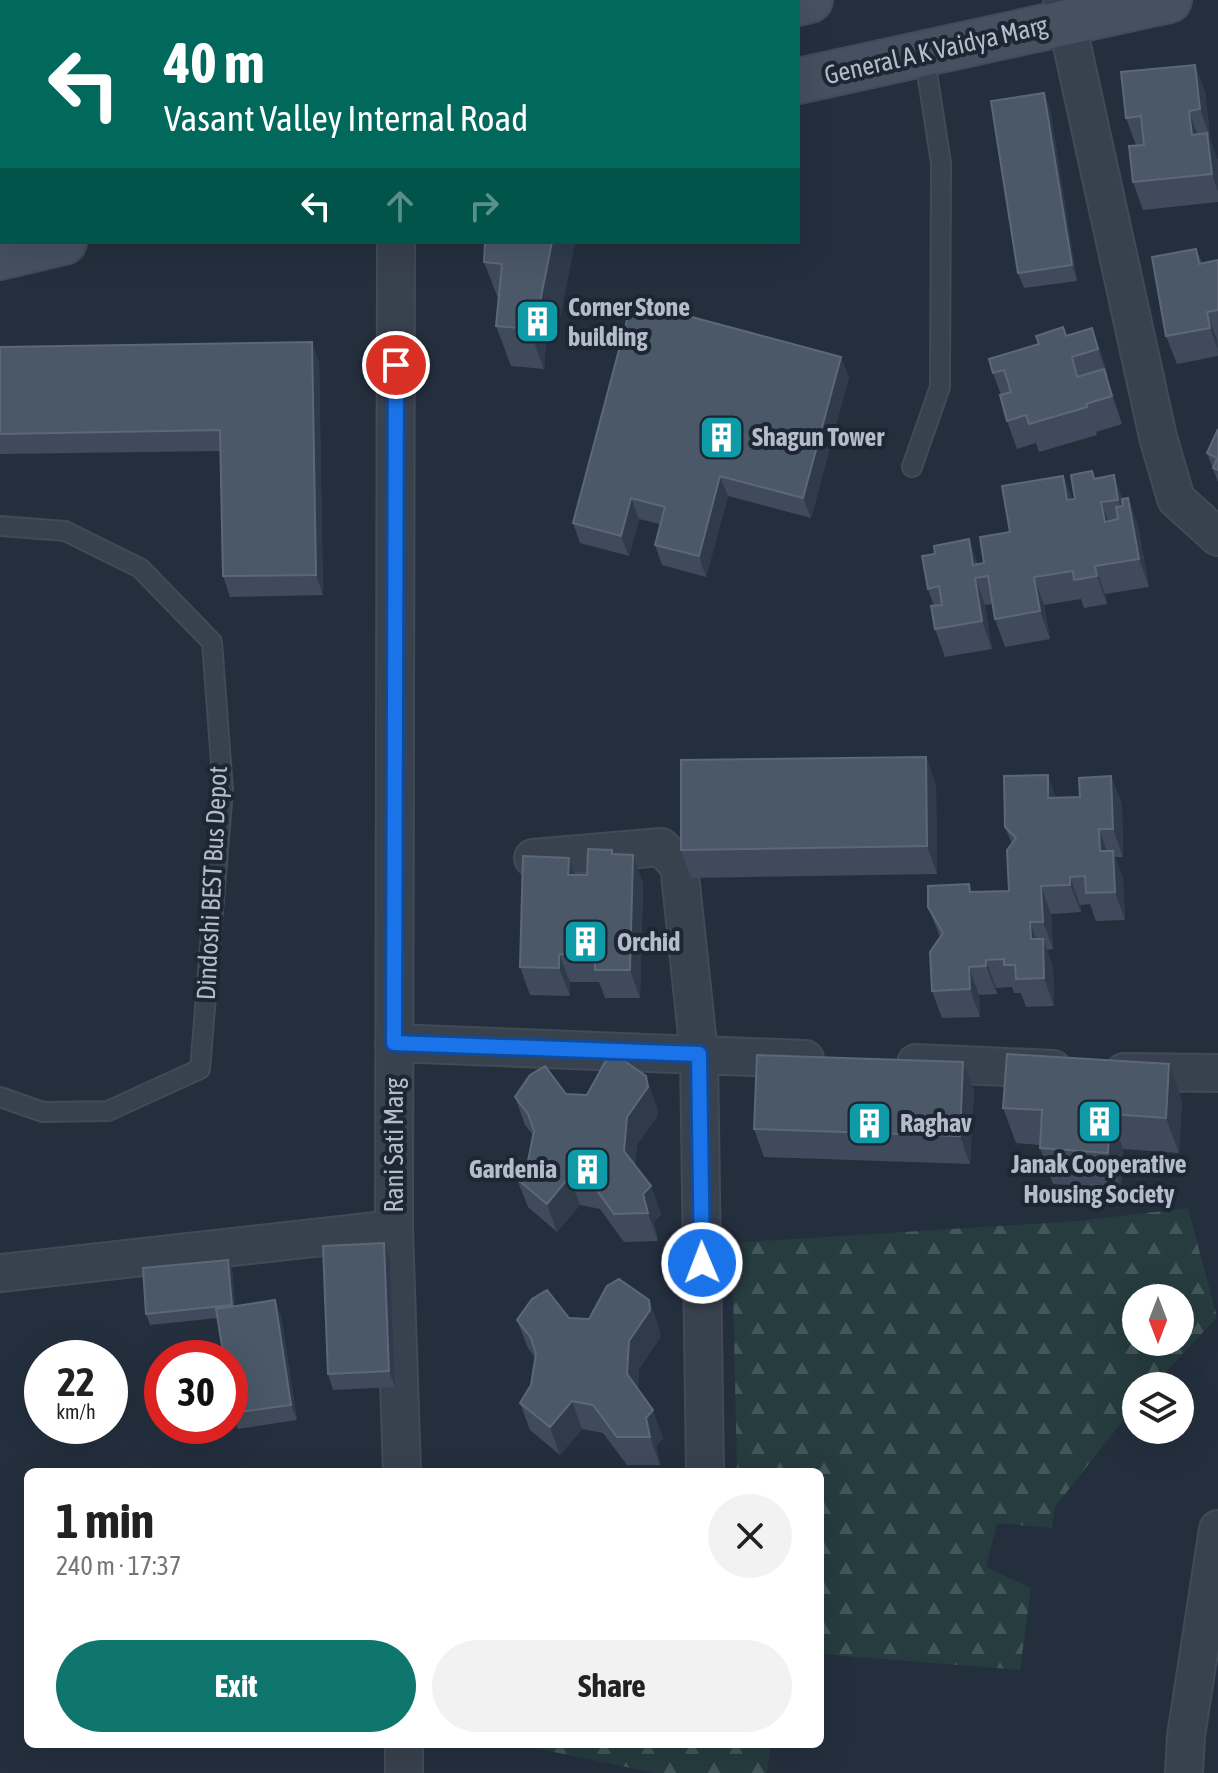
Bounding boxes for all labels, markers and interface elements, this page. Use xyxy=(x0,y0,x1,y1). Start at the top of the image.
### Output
street label: General A K Vaidya Marg xyxy=(821,10,1051,90)
text: 40 m xyxy=(164,31,265,95)
icon: left xyxy=(32,32,136,136)
text: Vasant Valley Internal Road xyxy=(164,97,528,139)
icon: left xyxy=(294,184,338,228)
icon: ahead xyxy=(378,184,422,228)
icon: right xyxy=(462,184,506,228)
place label: Corner Stone building xyxy=(568,292,690,352)
building icon: Corner Stone building xyxy=(513,298,561,346)
pin xyxy=(362,331,430,399)
icon: arrive xyxy=(374,343,418,387)
building icon: Shagun Tower xyxy=(697,413,745,461)
place label: Shagun Tower xyxy=(752,422,885,452)
street label: Dindoshi BEST Bus Depot xyxy=(191,765,233,1001)
building icon: Orchid xyxy=(562,918,610,966)
place label: Orchid xyxy=(617,927,680,957)
street label: Rani Sati Marg xyxy=(379,1077,409,1212)
building icon: Janak Cooperative Housing Society xyxy=(1075,1097,1123,1145)
building icon: Raghav xyxy=(845,1099,893,1147)
place label: Raghav xyxy=(900,1108,972,1138)
building icon: Gardenia xyxy=(564,1145,612,1193)
place label: Janak Cooperative Housing Society xyxy=(1010,1149,1187,1209)
place label: Gardenia xyxy=(469,1154,557,1184)
position arrow xyxy=(660,1221,744,1305)
north arrow xyxy=(1122,1284,1194,1356)
map controls xyxy=(1122,1284,1194,1444)
speed limit sign: 30 xyxy=(144,1340,248,1444)
text: 22 xyxy=(57,1359,95,1404)
button: layers xyxy=(1122,1372,1194,1444)
text: km/h xyxy=(56,1400,96,1423)
text: 1 min xyxy=(56,1493,154,1548)
button: close xyxy=(708,1494,792,1578)
text: 240 m · 17:37 xyxy=(56,1551,181,1581)
button: Exit xyxy=(56,1640,416,1732)
button: Share xyxy=(432,1640,792,1732)

